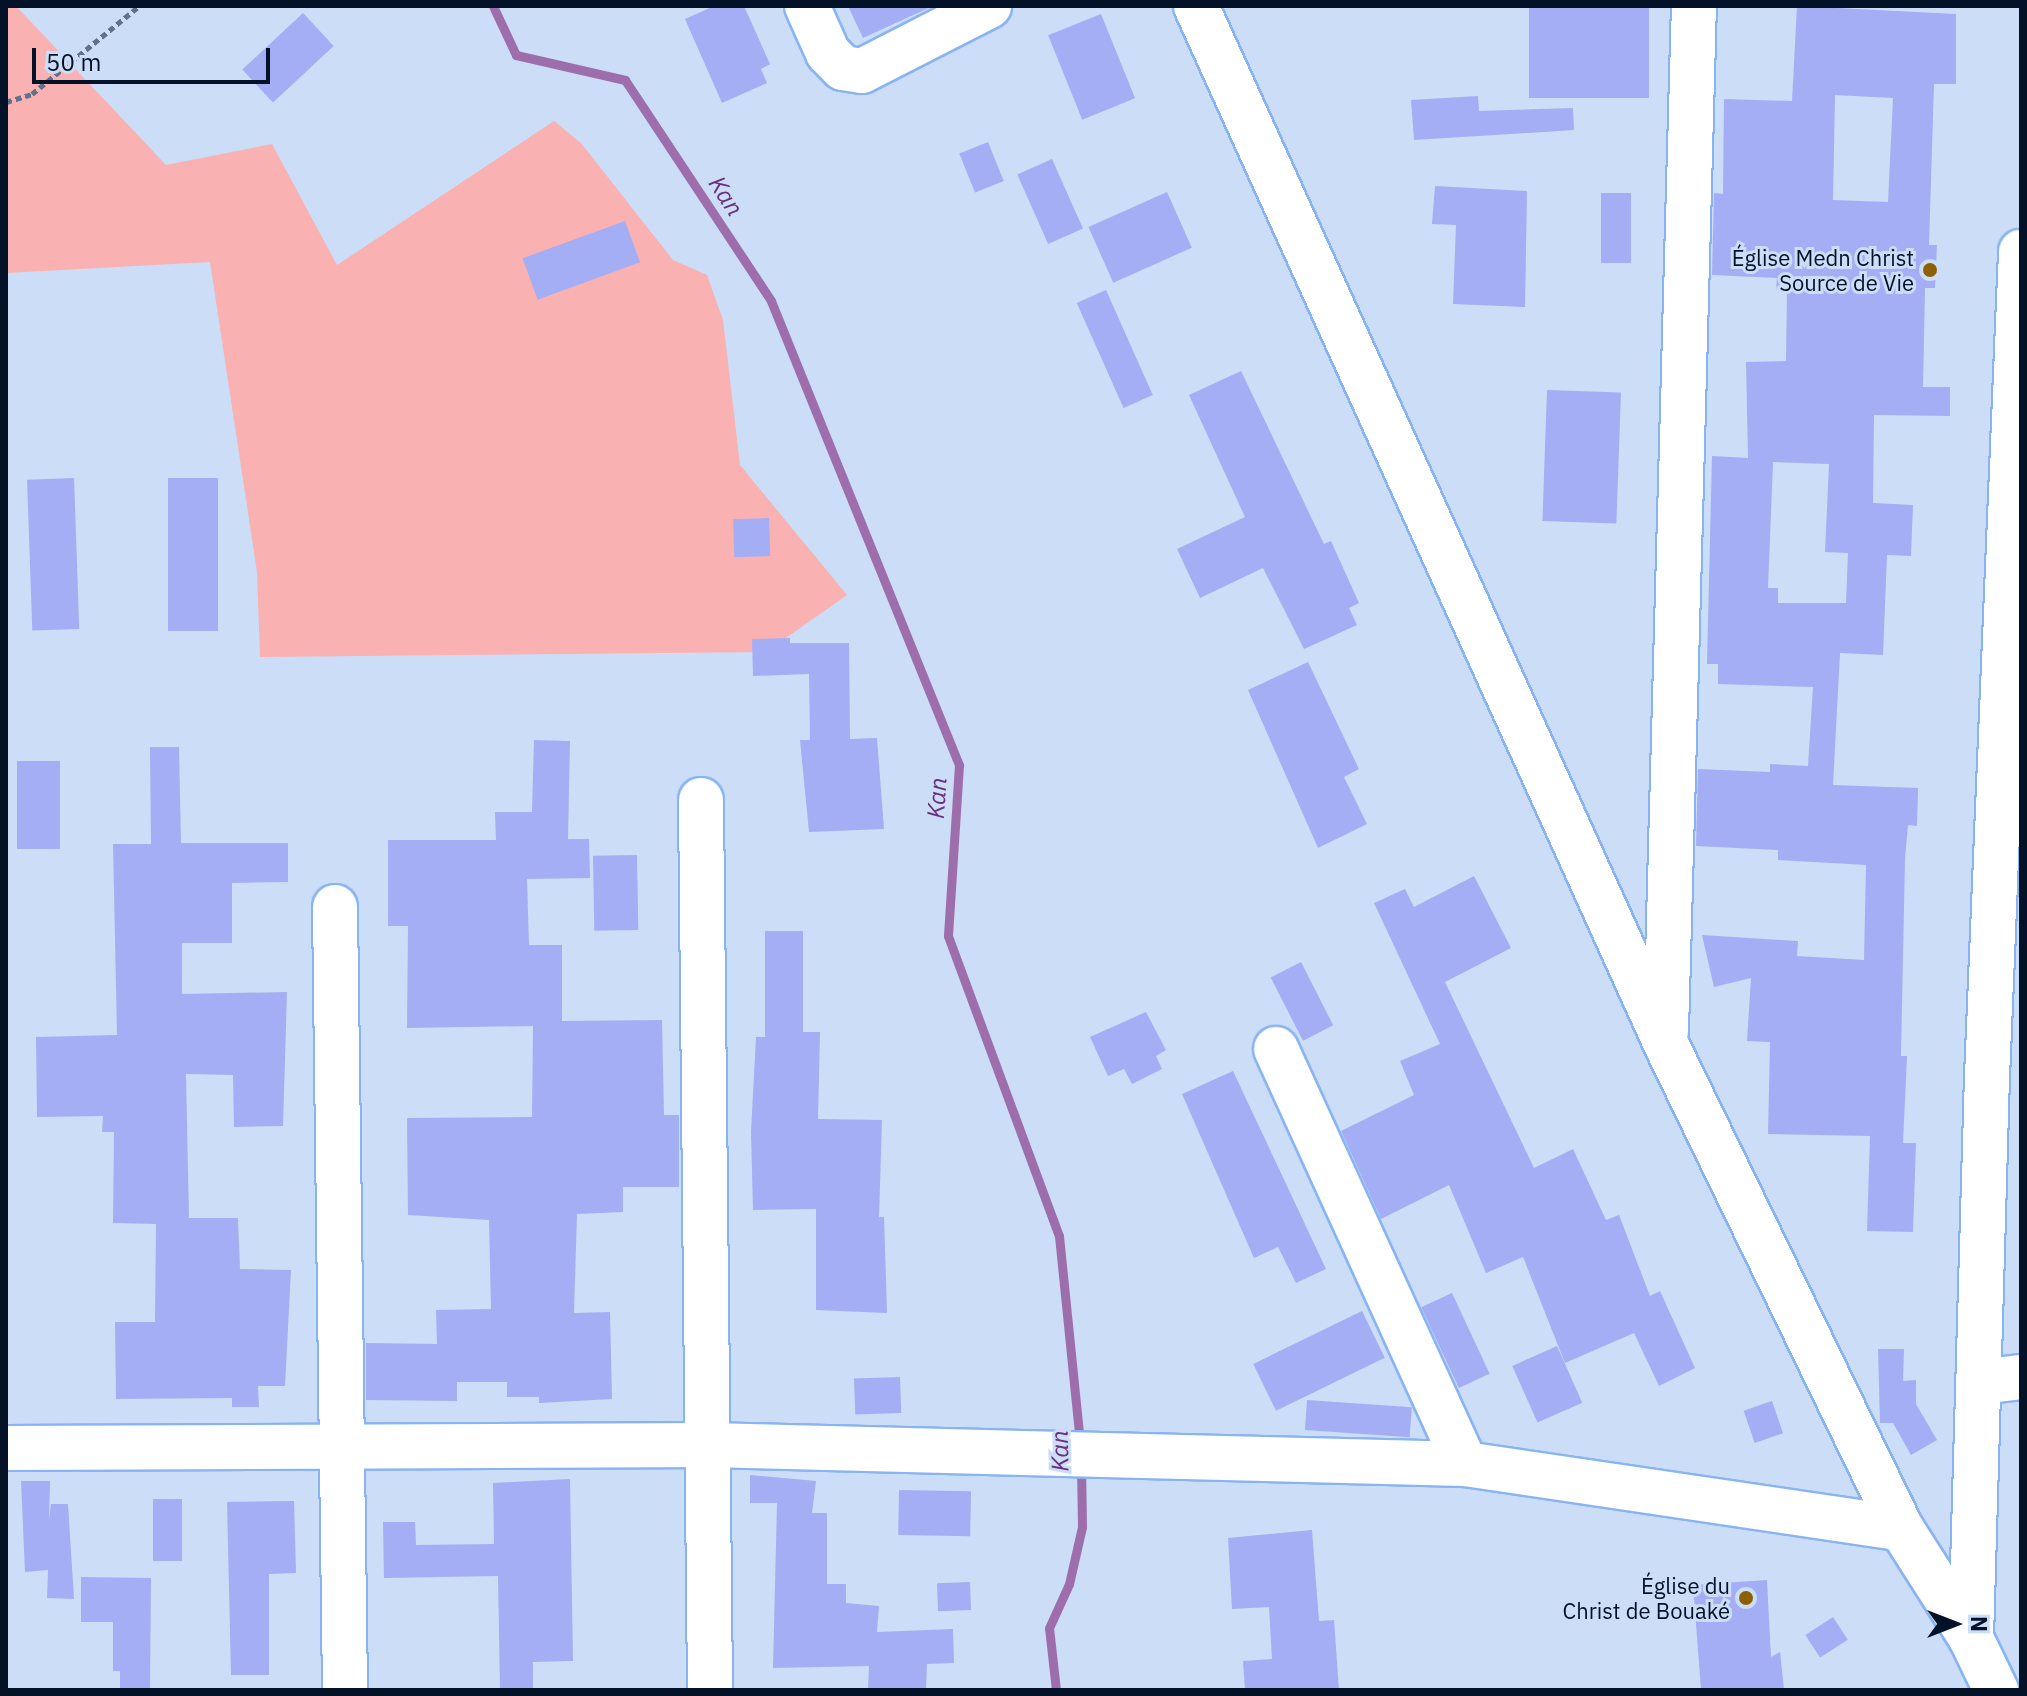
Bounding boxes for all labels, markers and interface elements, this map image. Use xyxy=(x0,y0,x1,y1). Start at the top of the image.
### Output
scale bar xyxy=(36,32,274,82)
text: 50 m xyxy=(46,46,101,78)
water label: Kan xyxy=(703,171,749,221)
place label: Église Medn Christ Source de Vie xyxy=(1732,244,1914,296)
marker: Église Medn Christ Source de Vie xyxy=(1921,261,1939,279)
water label: Kan xyxy=(921,776,953,820)
water label: Kan xyxy=(1045,1430,1075,1472)
place label: Église du Christ de Bouaké xyxy=(1563,1572,1730,1624)
north arrow xyxy=(1915,1584,1995,1664)
marker: Église du Christ de Bouaké xyxy=(1737,1589,1755,1607)
text: N xyxy=(1965,1616,1994,1632)

